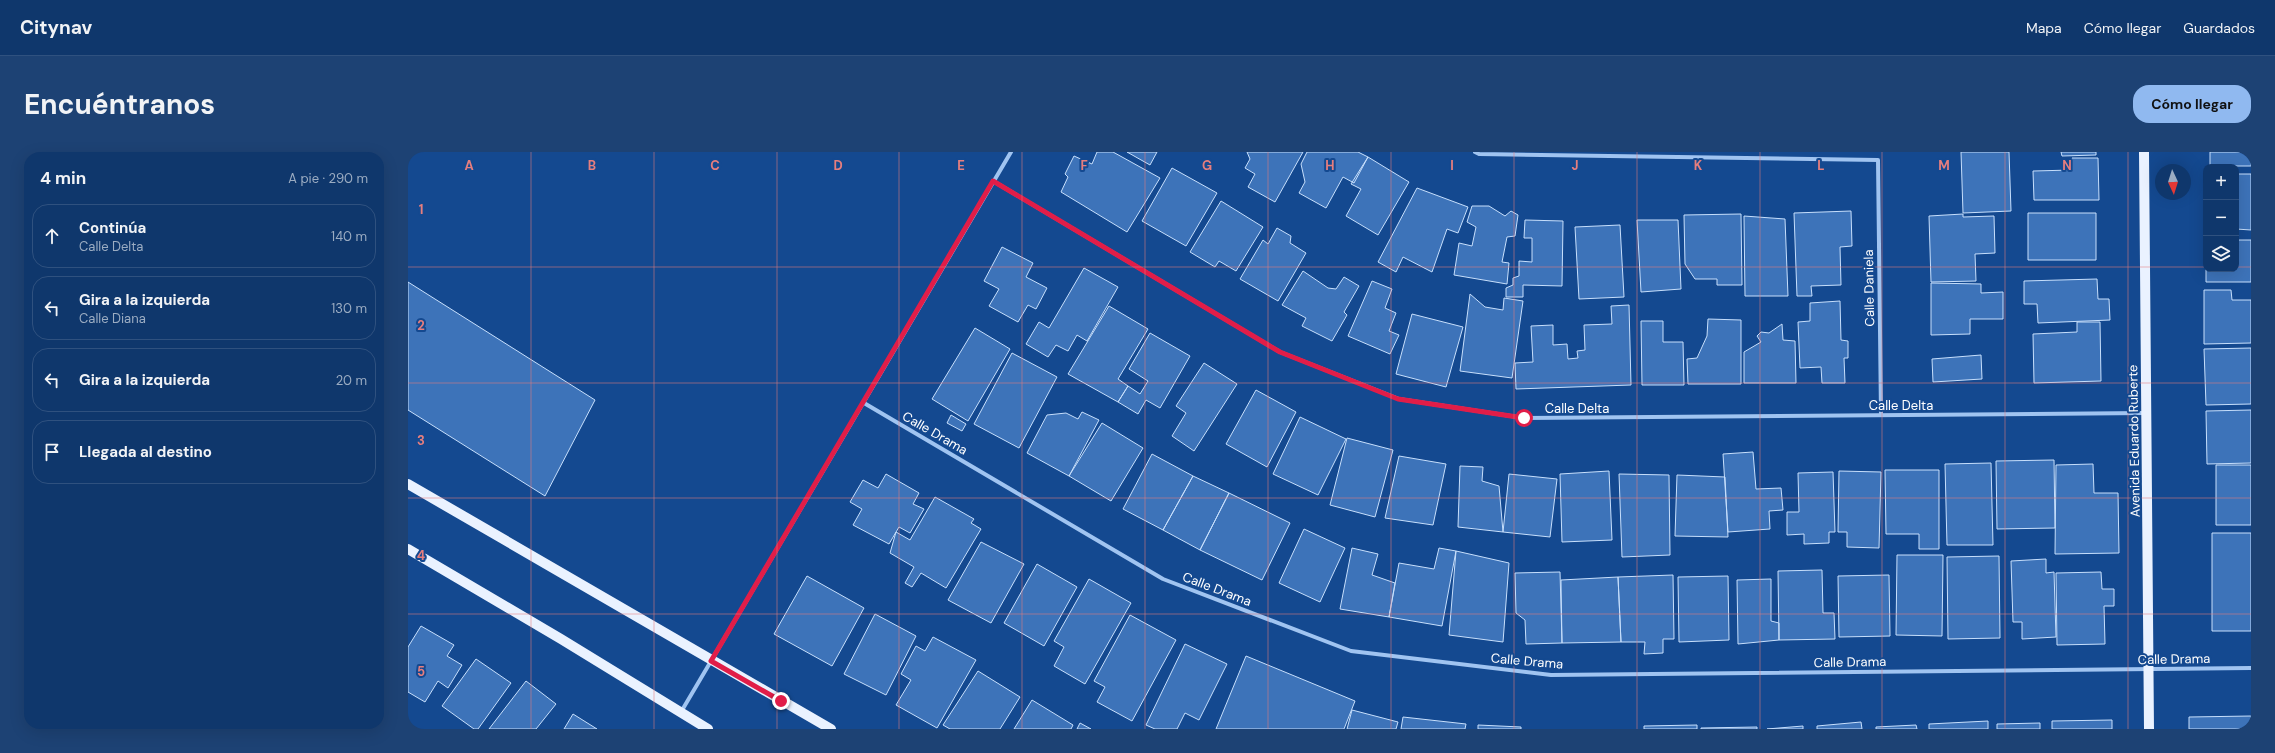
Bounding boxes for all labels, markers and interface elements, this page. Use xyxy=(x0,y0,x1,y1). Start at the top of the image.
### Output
text: Citynav xyxy=(20,15,92,40)
text: Mapa xyxy=(2026,19,2062,37)
text: Cómo llegar xyxy=(2084,19,2161,37)
text: Guardados xyxy=(2183,19,2255,37)
button: Cómo llegar xyxy=(2133,85,2251,123)
text: Encuéntranos xyxy=(24,86,215,123)
text: A xyxy=(464,157,474,174)
text: B xyxy=(588,157,596,174)
text: C xyxy=(710,157,720,174)
text: D xyxy=(833,157,843,174)
text: E xyxy=(957,157,965,174)
text: F xyxy=(1080,157,1088,174)
text: G xyxy=(1202,157,1212,174)
text: H xyxy=(1325,157,1335,174)
text: I xyxy=(1450,157,1454,174)
text: J xyxy=(1571,157,1579,174)
text: K xyxy=(1694,157,1703,174)
text: L xyxy=(1817,157,1825,174)
text: M xyxy=(1938,157,1950,174)
text: N xyxy=(2062,157,2072,174)
north arrow xyxy=(2155,164,2191,200)
map controls xyxy=(2203,164,2239,272)
button: + xyxy=(2203,164,2239,200)
text: 4 min xyxy=(40,167,86,189)
text: A pie · 290 m xyxy=(288,170,368,187)
button: − xyxy=(2203,200,2239,236)
text: 1 xyxy=(419,201,423,218)
text: Continúa xyxy=(79,218,146,238)
icon: ahead xyxy=(41,225,63,247)
text: 140 m xyxy=(331,228,367,245)
button: layers xyxy=(2203,236,2239,272)
text: Calle Delta xyxy=(79,238,143,255)
street label: Calle Daniela xyxy=(1860,249,1878,327)
text: Gira a la izquierda xyxy=(79,290,210,310)
icon: left xyxy=(41,297,63,319)
text: 130 m xyxy=(331,300,367,317)
text: Calle Diana xyxy=(79,310,146,327)
text: 2 xyxy=(417,317,425,334)
street label: Avenida Eduardo Ruberte xyxy=(2124,364,2144,518)
icon: left xyxy=(41,369,63,391)
text: Gira a la izquierda xyxy=(79,370,210,390)
text: 20 m xyxy=(336,372,367,389)
street label: Calle Delta xyxy=(1869,397,1933,414)
street label: Calle Delta xyxy=(1545,400,1609,417)
street label: Calle Drama xyxy=(899,408,971,458)
route start xyxy=(1515,409,1533,427)
text: 3 xyxy=(417,432,425,449)
icon: arrive xyxy=(41,441,63,463)
text: Llegada al destino xyxy=(79,442,212,462)
text: 4 xyxy=(417,547,425,564)
street label: Calle Drama xyxy=(1180,568,1254,610)
street label: Calle Drama xyxy=(1490,649,1564,673)
street label: Calle Drama xyxy=(2138,650,2210,668)
street label: Calle Drama xyxy=(1814,653,1886,671)
text: 5 xyxy=(417,663,425,680)
route end xyxy=(772,692,790,710)

